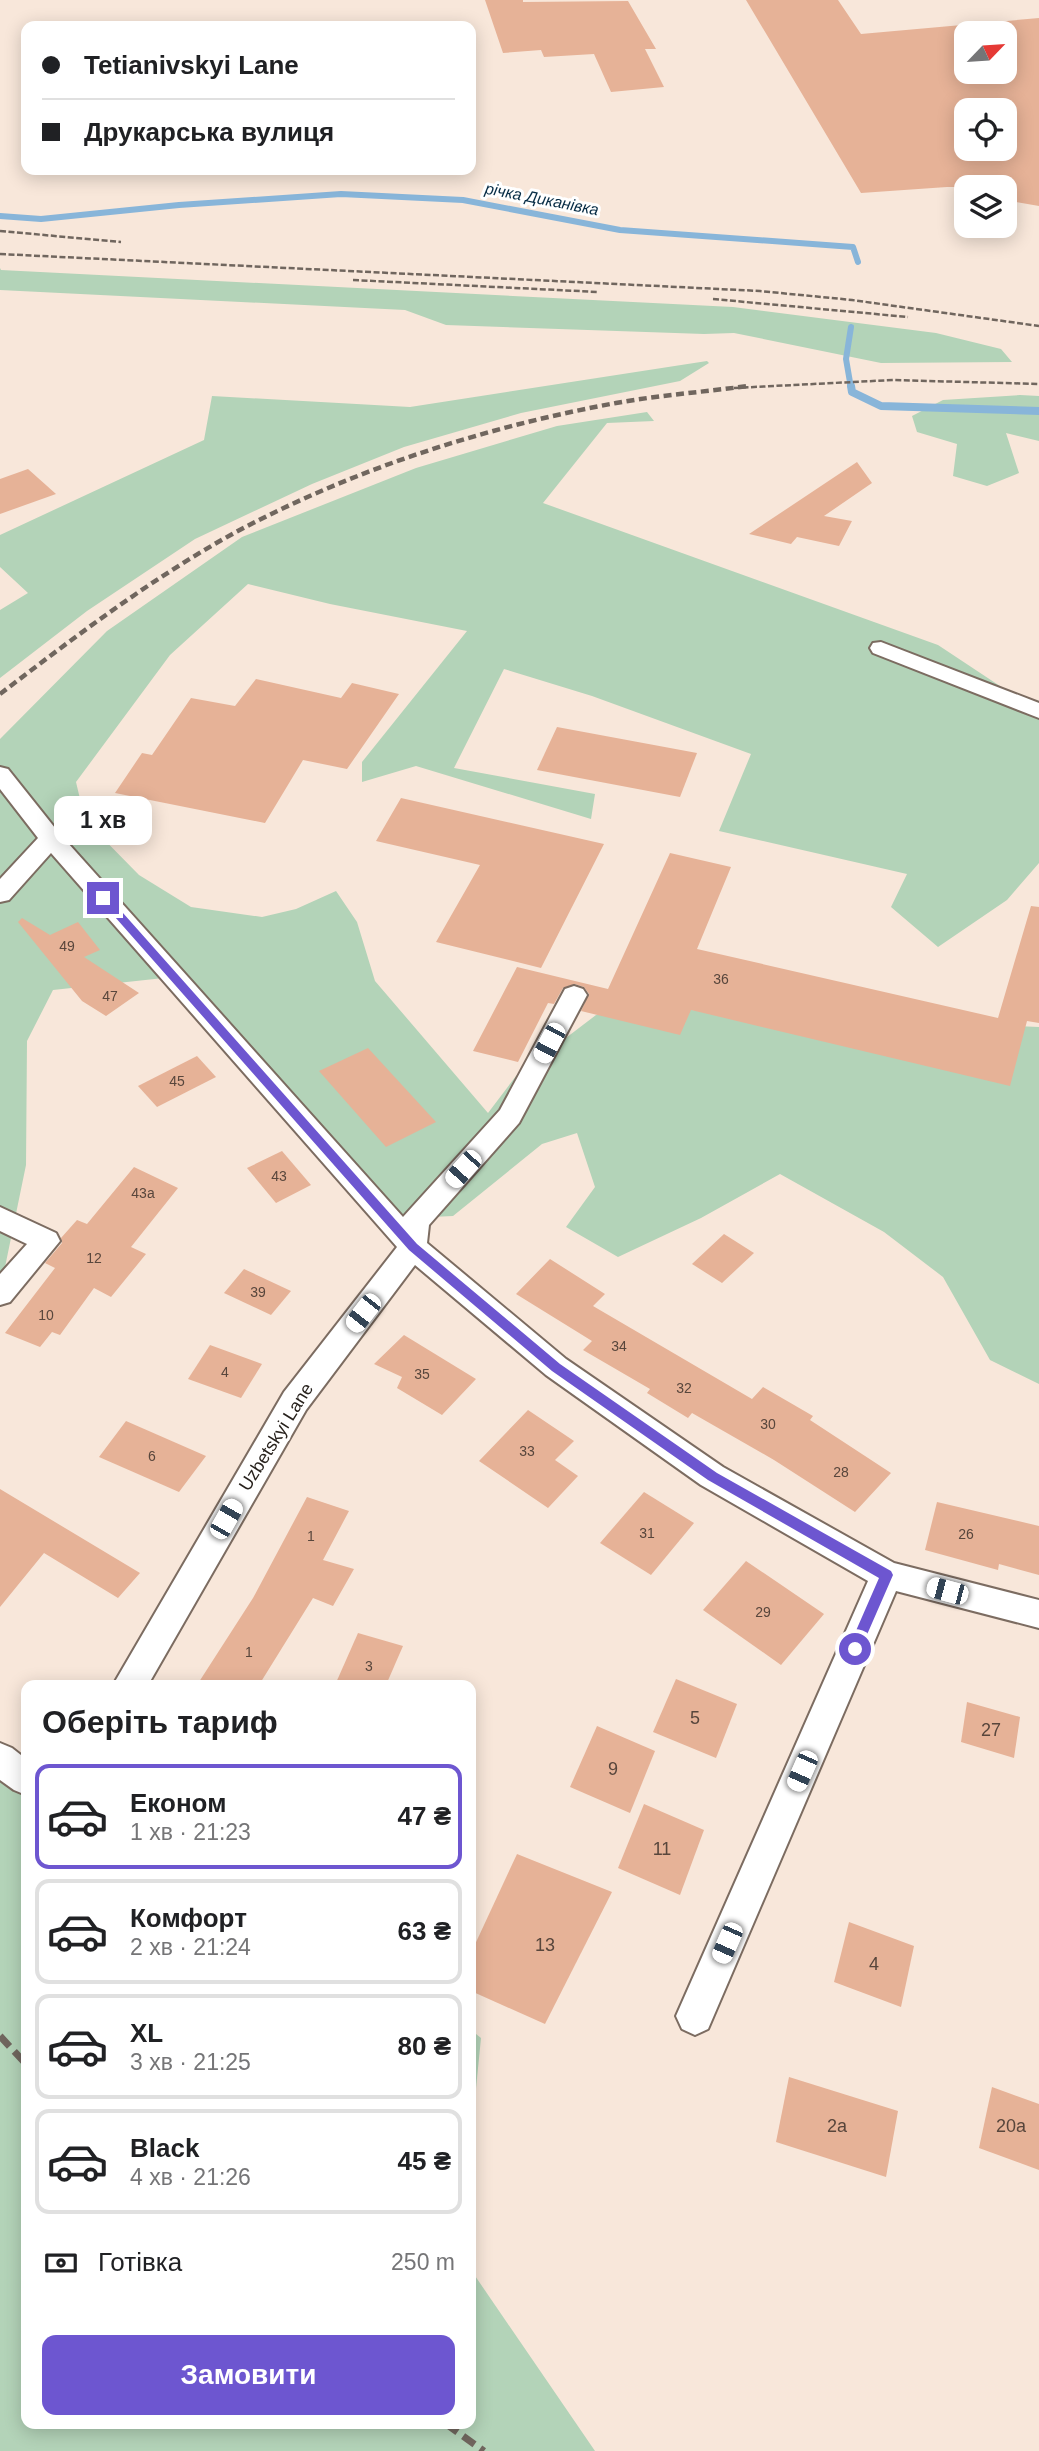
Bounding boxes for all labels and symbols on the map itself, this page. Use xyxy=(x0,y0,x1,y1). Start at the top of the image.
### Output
north arrow xyxy=(954,21,1017,84)
water label: річка Диканівка xyxy=(483,179,600,218)
callout: 1 хв xyxy=(54,796,152,846)
route end xyxy=(87,882,119,914)
house number: 49 xyxy=(59,938,75,954)
house number: 36 xyxy=(713,971,729,987)
house number: 47 xyxy=(102,988,118,1004)
car xyxy=(530,1020,569,1066)
house number: 45 xyxy=(169,1073,185,1089)
car xyxy=(442,1146,485,1192)
house number: 43 xyxy=(271,1168,287,1184)
house number: 43а xyxy=(131,1185,155,1201)
house number: 12 xyxy=(86,1250,102,1266)
house number: 39 xyxy=(250,1284,266,1300)
car xyxy=(342,1290,385,1336)
house number: 10 xyxy=(38,1307,54,1323)
house number: 34 xyxy=(611,1338,627,1354)
house number: 4 xyxy=(221,1364,229,1380)
house number: 35 xyxy=(414,1366,430,1382)
street label: Uzbetskyi Lane xyxy=(235,1380,317,1494)
house number: 32 xyxy=(676,1380,692,1396)
house number: 30 xyxy=(760,1416,776,1432)
house number: 33 xyxy=(519,1443,535,1459)
house number: 6 xyxy=(148,1448,156,1464)
house number: 28 xyxy=(833,1464,849,1480)
car xyxy=(207,1496,246,1542)
house number: 31 xyxy=(639,1525,655,1541)
house number: 26 xyxy=(958,1526,974,1542)
house number: 1 xyxy=(307,1528,315,1544)
car xyxy=(924,1575,971,1607)
house number: 29 xyxy=(755,1604,771,1620)
route start xyxy=(839,1633,871,1665)
house number: 1 xyxy=(245,1644,253,1660)
house number: 3 xyxy=(365,1658,373,1674)
house number: 5 xyxy=(690,1708,700,1728)
house number: 27 xyxy=(981,1720,1001,1740)
car xyxy=(784,1748,821,1794)
house number: 9 xyxy=(608,1759,618,1779)
house number: 11 xyxy=(653,1839,671,1859)
car xyxy=(709,1920,746,1966)
house number: 13 xyxy=(535,1935,555,1955)
house number: 4 xyxy=(869,1954,879,1974)
house number: 2а xyxy=(827,2116,848,2136)
house number: 20а xyxy=(996,2116,1027,2136)

